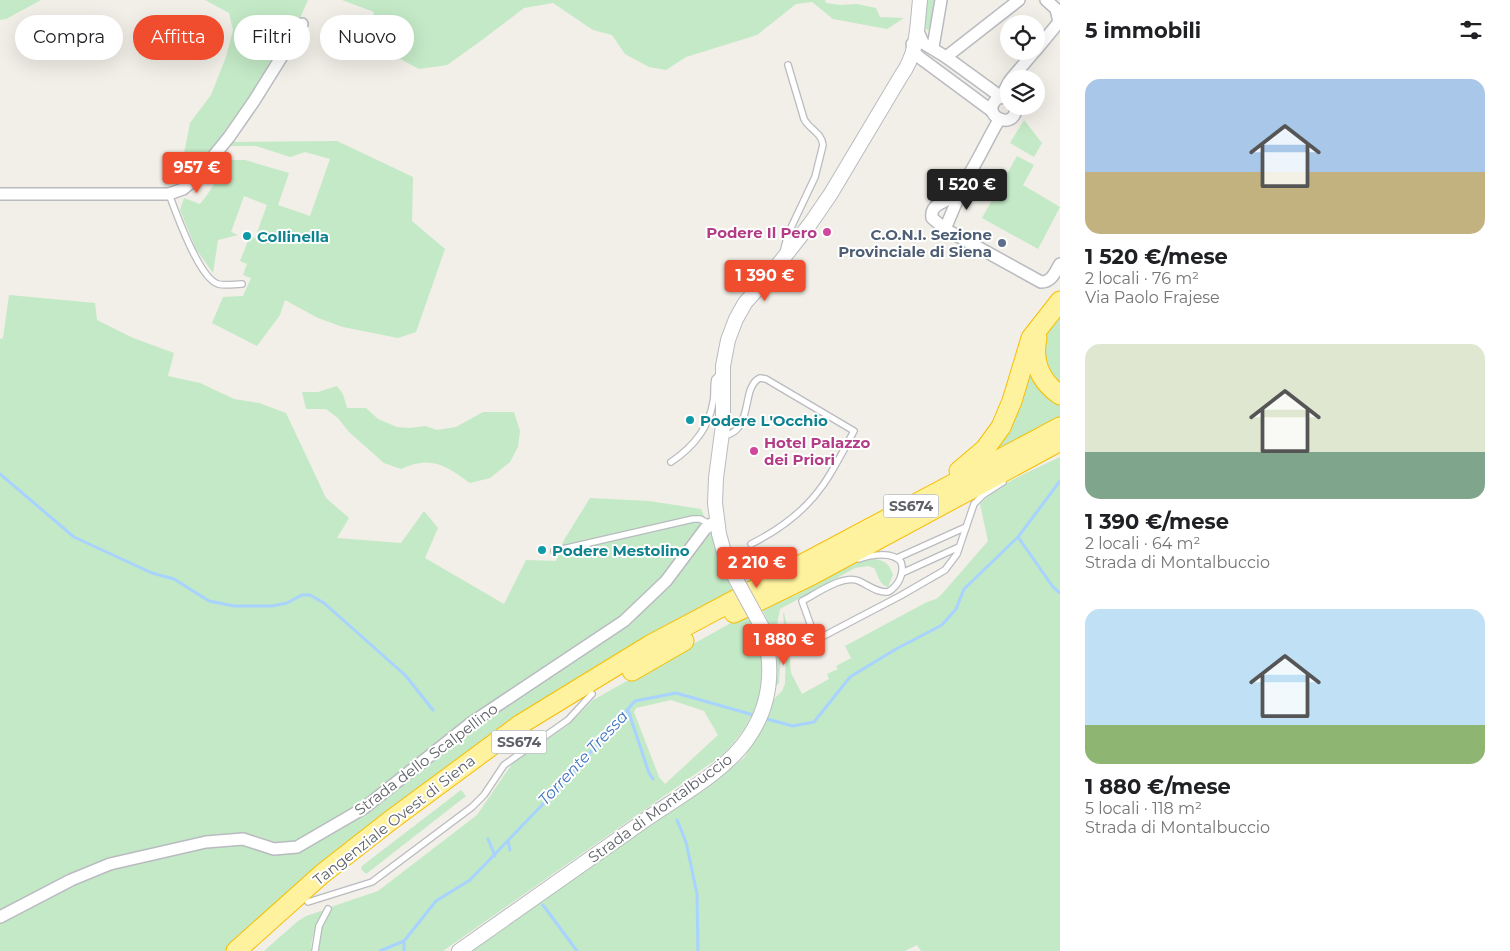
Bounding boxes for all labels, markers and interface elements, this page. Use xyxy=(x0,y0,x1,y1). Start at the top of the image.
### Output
chip: Compra xyxy=(15,15,123,60)
chip: Affitta xyxy=(133,15,224,60)
chip: Filtri xyxy=(234,15,310,60)
chip: Nuovo xyxy=(320,15,414,60)
map controls xyxy=(1000,15,1045,115)
button: locate xyxy=(1000,15,1045,60)
icon: filters xyxy=(1457,16,1485,44)
text: 5 immobili xyxy=(1085,18,1201,43)
button: layers xyxy=(1000,70,1045,115)
icon: home xyxy=(1240,111,1330,201)
pin: 957 € xyxy=(162,152,232,194)
text: 957 € xyxy=(174,158,220,177)
pin: 1 520 € xyxy=(921,168,1013,211)
text: 1 520 € xyxy=(938,175,996,194)
place label: Podere Il Pero xyxy=(706,223,817,242)
place label: C.O.N.I. Sezione Provinciale di Siena xyxy=(838,225,992,261)
marker: Podere Il Pero xyxy=(821,226,833,238)
place label: Collinella xyxy=(257,227,329,246)
marker: Collinella xyxy=(241,230,253,242)
marker: C.O.N.I. Sezione Provinciale di Siena xyxy=(996,237,1008,249)
text: 1 520 €/mese xyxy=(1085,244,1228,269)
pin: 1 390 € xyxy=(719,260,811,302)
text: 1 390 € xyxy=(736,266,794,285)
text: 2 locali · 76 m² xyxy=(1085,269,1199,288)
text: Via Paolo Frajese xyxy=(1085,288,1220,307)
icon: home xyxy=(1240,376,1330,466)
place label: Podere L'Occhio xyxy=(700,411,828,430)
marker: Podere L'Occhio xyxy=(684,414,696,426)
place label: Hotel Palazzo dei Priori xyxy=(764,433,870,469)
marker: Hotel Palazzo dei Priori xyxy=(748,445,760,457)
road number: SS674 xyxy=(884,494,938,518)
text: 1 390 €/mese xyxy=(1085,509,1229,534)
text: 2 locali · 64 m² xyxy=(1085,534,1200,553)
place label: Podere Mestolino xyxy=(552,541,690,560)
marker: Podere Mestolino xyxy=(536,544,548,556)
pin: 2 210 € xyxy=(711,546,803,589)
text: 2 210 € xyxy=(728,553,786,572)
text: Strada di Montalbuccio xyxy=(1085,553,1270,572)
pin: 1 880 € xyxy=(738,624,830,666)
text: 1 880 € xyxy=(754,630,814,649)
icon: home xyxy=(1240,641,1330,731)
street label: Strada dello Scalpellino xyxy=(351,699,501,819)
water label: Torrente Tressa xyxy=(534,707,632,809)
road number: SS674 xyxy=(492,730,546,754)
street label: Strada di Montalbuccio xyxy=(584,749,736,867)
street label: Tangenziale Ovest di Siena xyxy=(309,751,479,889)
text: 1 880 €/mese xyxy=(1085,774,1231,799)
text: 5 locali · 118 m² xyxy=(1085,799,1202,818)
text: Strada di Montalbuccio xyxy=(1085,818,1270,837)

